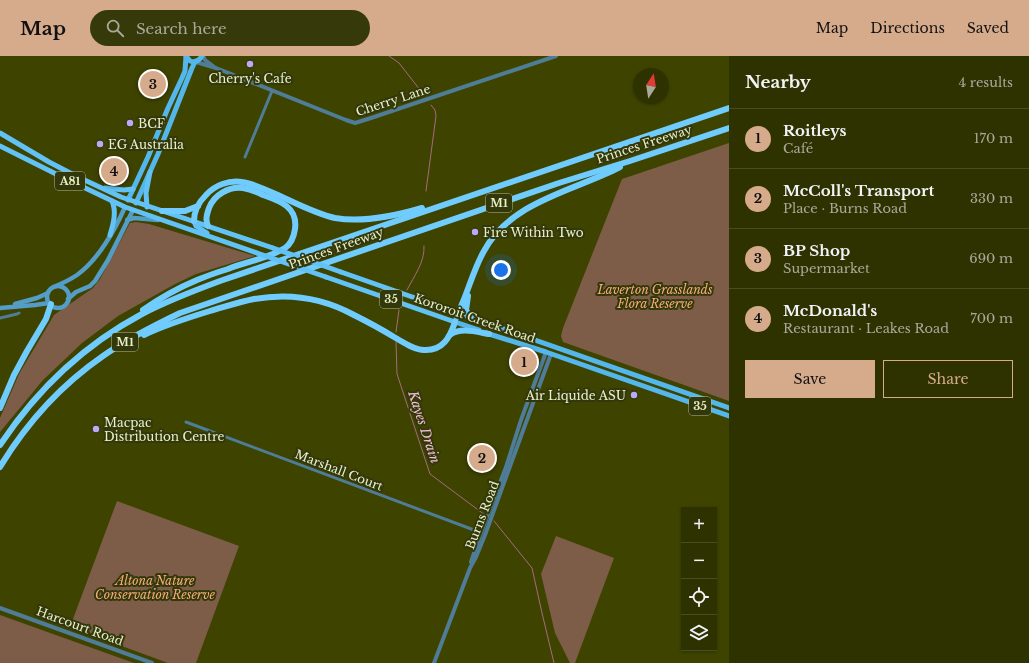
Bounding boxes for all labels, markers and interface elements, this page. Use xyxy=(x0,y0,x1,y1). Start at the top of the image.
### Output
search box xyxy=(90,10,370,46)
text: Map xyxy=(20,17,66,40)
icon: search xyxy=(104,17,126,39)
text: Search here xyxy=(136,19,227,38)
text: Map xyxy=(816,19,848,37)
text: Directions xyxy=(870,19,945,37)
text: Saved xyxy=(967,19,1009,37)
marker: Cherry's Cafe xyxy=(245,59,255,69)
north arrow xyxy=(633,68,669,104)
pin: 3 xyxy=(140,69,166,99)
place label: Cherry's Cafe xyxy=(208,71,292,86)
text: Nearby xyxy=(745,72,811,93)
text: 4 results xyxy=(959,74,1013,91)
street label: Cherry Lane xyxy=(354,81,432,119)
place label: BCF xyxy=(138,116,165,131)
marker: BCF xyxy=(125,118,135,128)
street label: Princes Freeway xyxy=(594,121,694,167)
text: Roitleys xyxy=(783,121,846,140)
text: 1 xyxy=(755,130,761,147)
text: 170 m xyxy=(974,130,1013,147)
place label: EG Australia xyxy=(108,137,184,152)
marker: EG Australia xyxy=(95,139,105,149)
text: Café xyxy=(783,140,813,157)
pin: 4 xyxy=(101,156,127,186)
road number: A81 xyxy=(55,172,85,190)
text: McColl's Transport xyxy=(783,181,934,200)
text: 2 xyxy=(754,190,762,207)
text: 330 m xyxy=(970,190,1013,207)
road number: M1 xyxy=(486,194,512,212)
text: Place · Burns Road xyxy=(783,200,907,217)
street label: Princes Freeway xyxy=(287,224,386,272)
place label: Fire Within Two xyxy=(483,225,584,240)
marker: Fire Within Two xyxy=(470,227,480,237)
text: BP Shop xyxy=(783,241,850,260)
text: 3 xyxy=(754,250,762,267)
text: 690 m xyxy=(969,250,1013,267)
your location xyxy=(491,260,511,280)
text: Supermarket xyxy=(783,260,870,277)
park label: Laverton Grasslands Flora Reserve xyxy=(596,282,713,311)
road number: 35 xyxy=(380,290,402,308)
street label: Kororoit Creek Road xyxy=(412,290,538,346)
text: McDonald's xyxy=(783,301,877,320)
text: 4 xyxy=(754,310,762,327)
text: 700 m xyxy=(970,310,1013,327)
text: Restaurant · Leakes Road xyxy=(783,320,949,337)
road number: M1 xyxy=(112,333,138,351)
pin: 1 xyxy=(511,347,537,377)
button: Save xyxy=(745,360,875,398)
button: Share xyxy=(883,360,1013,398)
water label: Kayes Drain xyxy=(404,387,444,466)
place label: Air Liquide ASU xyxy=(525,388,626,403)
marker: Air Liquide ASU xyxy=(629,390,639,400)
road number: 35 xyxy=(689,397,711,415)
place label: Macpac Distribution Centre xyxy=(104,415,224,444)
marker: Macpac Distribution Centre xyxy=(91,424,101,434)
pin: 2 xyxy=(469,443,495,473)
street label: Marshall Court xyxy=(293,446,385,494)
street label: Burns Road xyxy=(462,479,502,551)
map controls xyxy=(681,507,717,651)
button: + xyxy=(681,507,717,543)
button: − xyxy=(681,543,717,579)
park label: Altona Nature Conservation Reserve xyxy=(95,573,215,602)
button: locate xyxy=(681,579,717,615)
street label: Harcourt Road xyxy=(35,603,125,649)
button: layers xyxy=(681,615,717,651)

